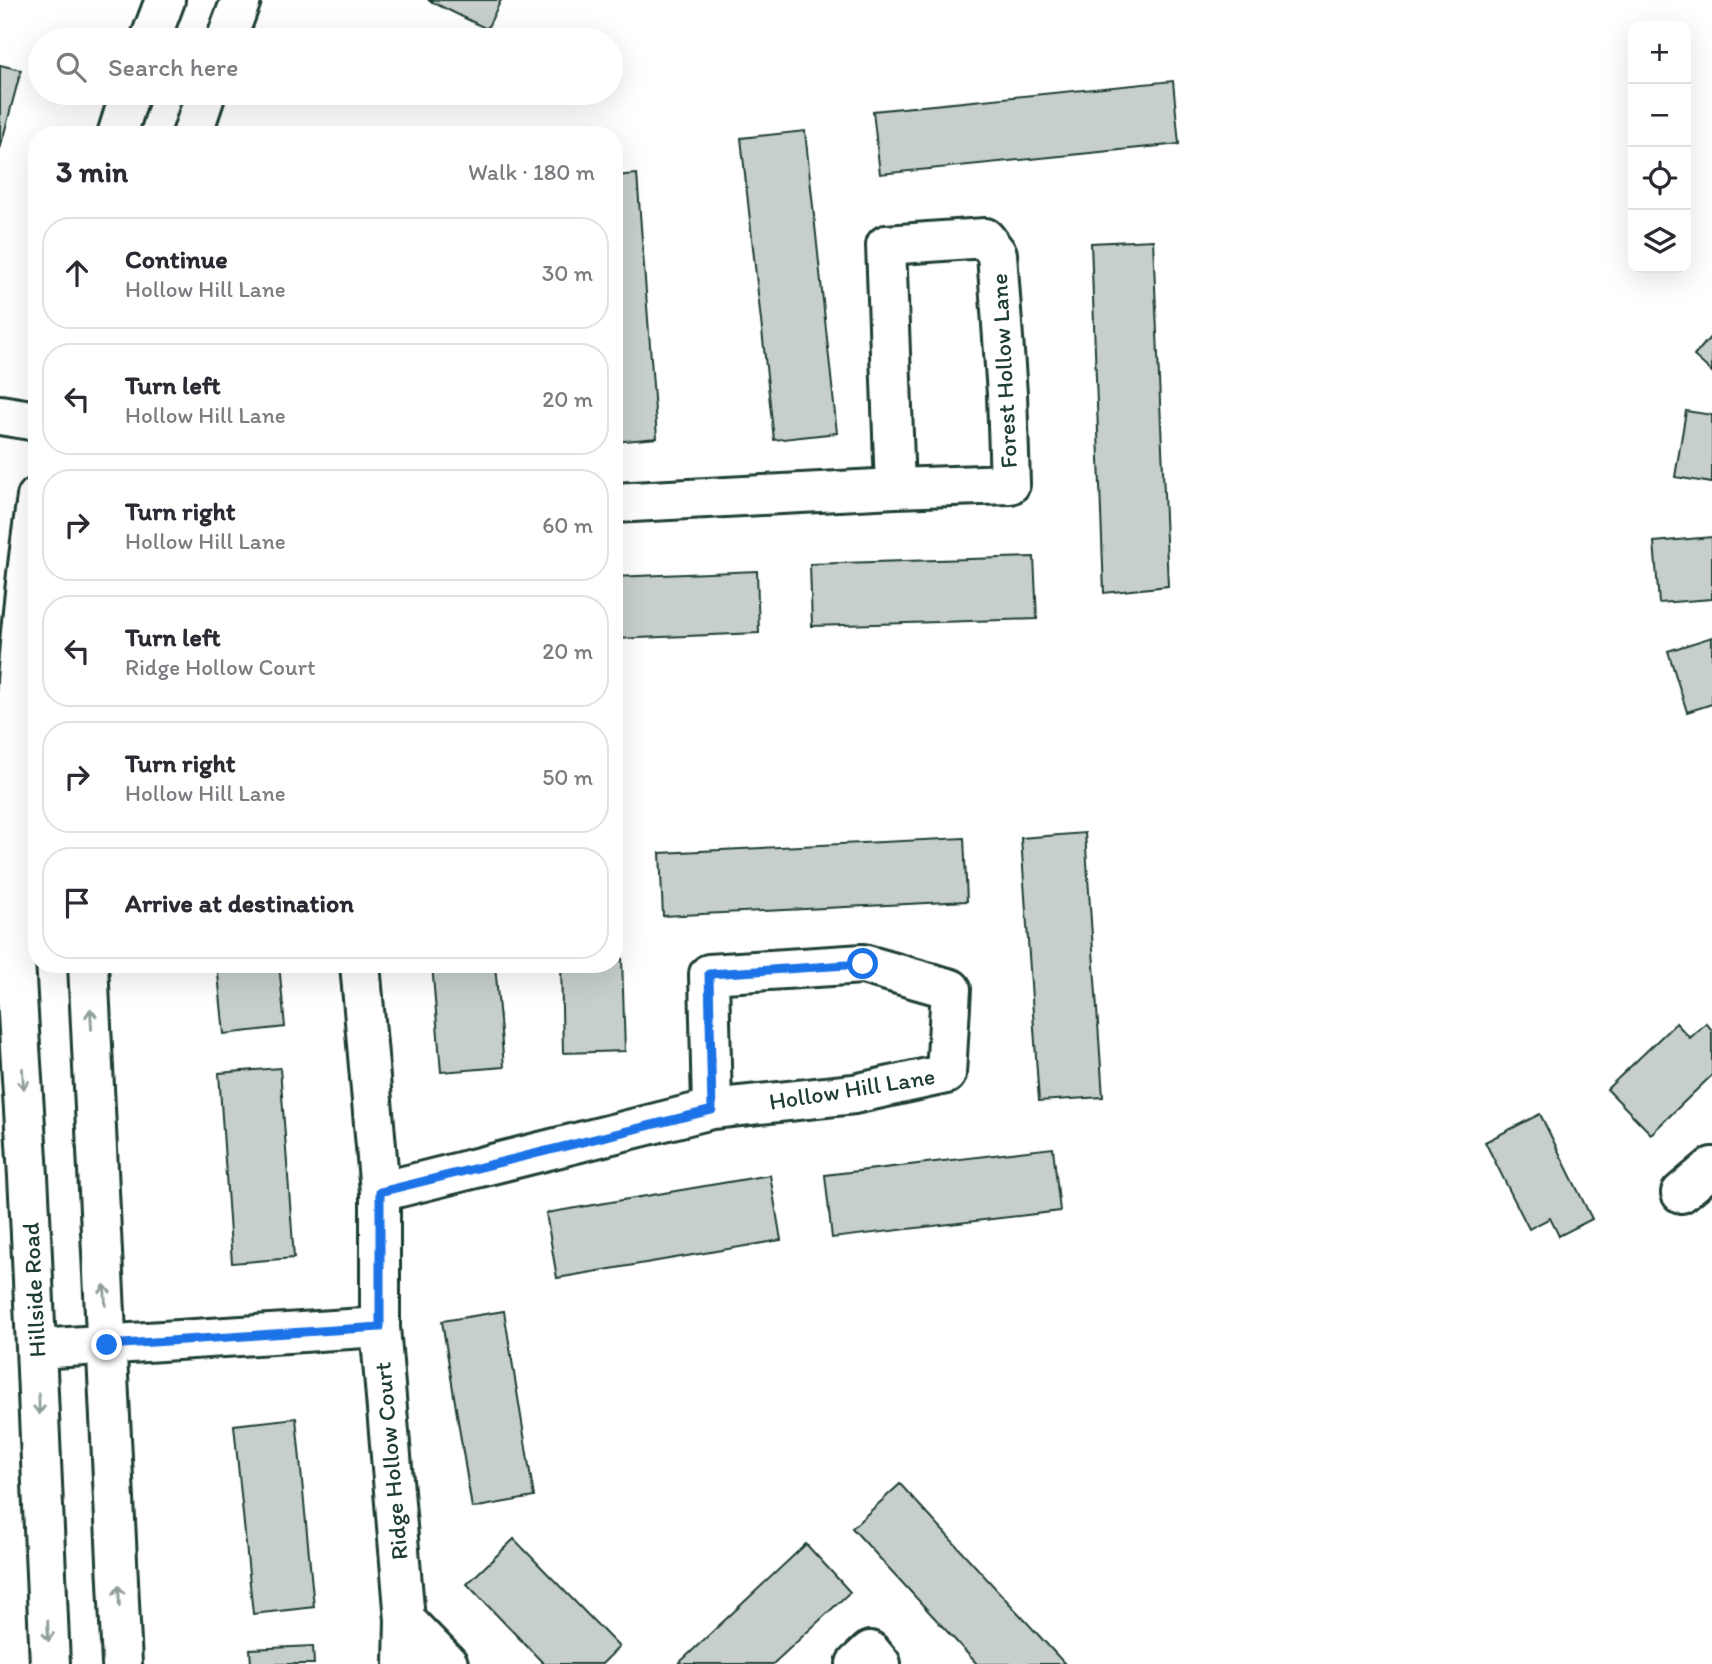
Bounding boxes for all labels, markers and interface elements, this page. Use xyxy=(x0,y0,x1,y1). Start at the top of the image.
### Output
map controls xyxy=(1628,21,1691,273)
button: + xyxy=(1628,21,1691,84)
search box xyxy=(28,28,623,105)
icon: search xyxy=(52,48,90,86)
text: Search here xyxy=(108,51,238,83)
button: − xyxy=(1628,84,1691,147)
button: locate xyxy=(1628,147,1691,210)
text: 3 min xyxy=(56,153,128,190)
text: Walk · 180 m xyxy=(468,158,595,186)
button: layers xyxy=(1628,210,1691,273)
text: Continue xyxy=(125,243,228,275)
icon: ahead xyxy=(58,254,96,292)
text: 30 m xyxy=(542,259,593,287)
street label: Forest Hollow Lane xyxy=(984,273,1023,469)
text: Hollow Hill Lane xyxy=(125,275,286,303)
text: Turn left xyxy=(125,369,221,401)
icon: left xyxy=(58,380,96,418)
text: 20 m xyxy=(542,385,593,413)
text: Hollow Hill Lane xyxy=(125,401,286,429)
text: Turn right xyxy=(125,495,236,527)
icon: right xyxy=(58,506,96,544)
text: 60 m xyxy=(542,511,593,539)
text: Hollow Hill Lane xyxy=(125,527,286,555)
text: Turn left xyxy=(125,621,221,653)
icon: left xyxy=(58,632,96,670)
text: 20 m xyxy=(542,637,593,665)
text: Ridge Hollow Court xyxy=(125,653,316,681)
text: Turn right xyxy=(125,747,236,779)
icon: right xyxy=(58,758,96,796)
text: 50 m xyxy=(542,763,593,791)
text: Hollow Hill Lane xyxy=(125,779,286,807)
icon: arrive xyxy=(58,884,96,922)
text: Arrive at destination xyxy=(125,887,354,919)
route start xyxy=(847,948,878,979)
one-way arrow xyxy=(85,1008,98,1031)
street label: Hollow Hill Lane xyxy=(767,1061,937,1116)
one-way arrow xyxy=(16,1067,29,1090)
street label: Hillside Road xyxy=(15,1222,52,1358)
one-way arrow xyxy=(98,1284,111,1307)
route end xyxy=(91,1329,122,1360)
street label: Ridge Hollow Court xyxy=(367,1361,414,1561)
one-way arrow xyxy=(33,1392,46,1415)
one-way arrow xyxy=(112,1585,125,1608)
one-way arrow xyxy=(42,1619,55,1642)

